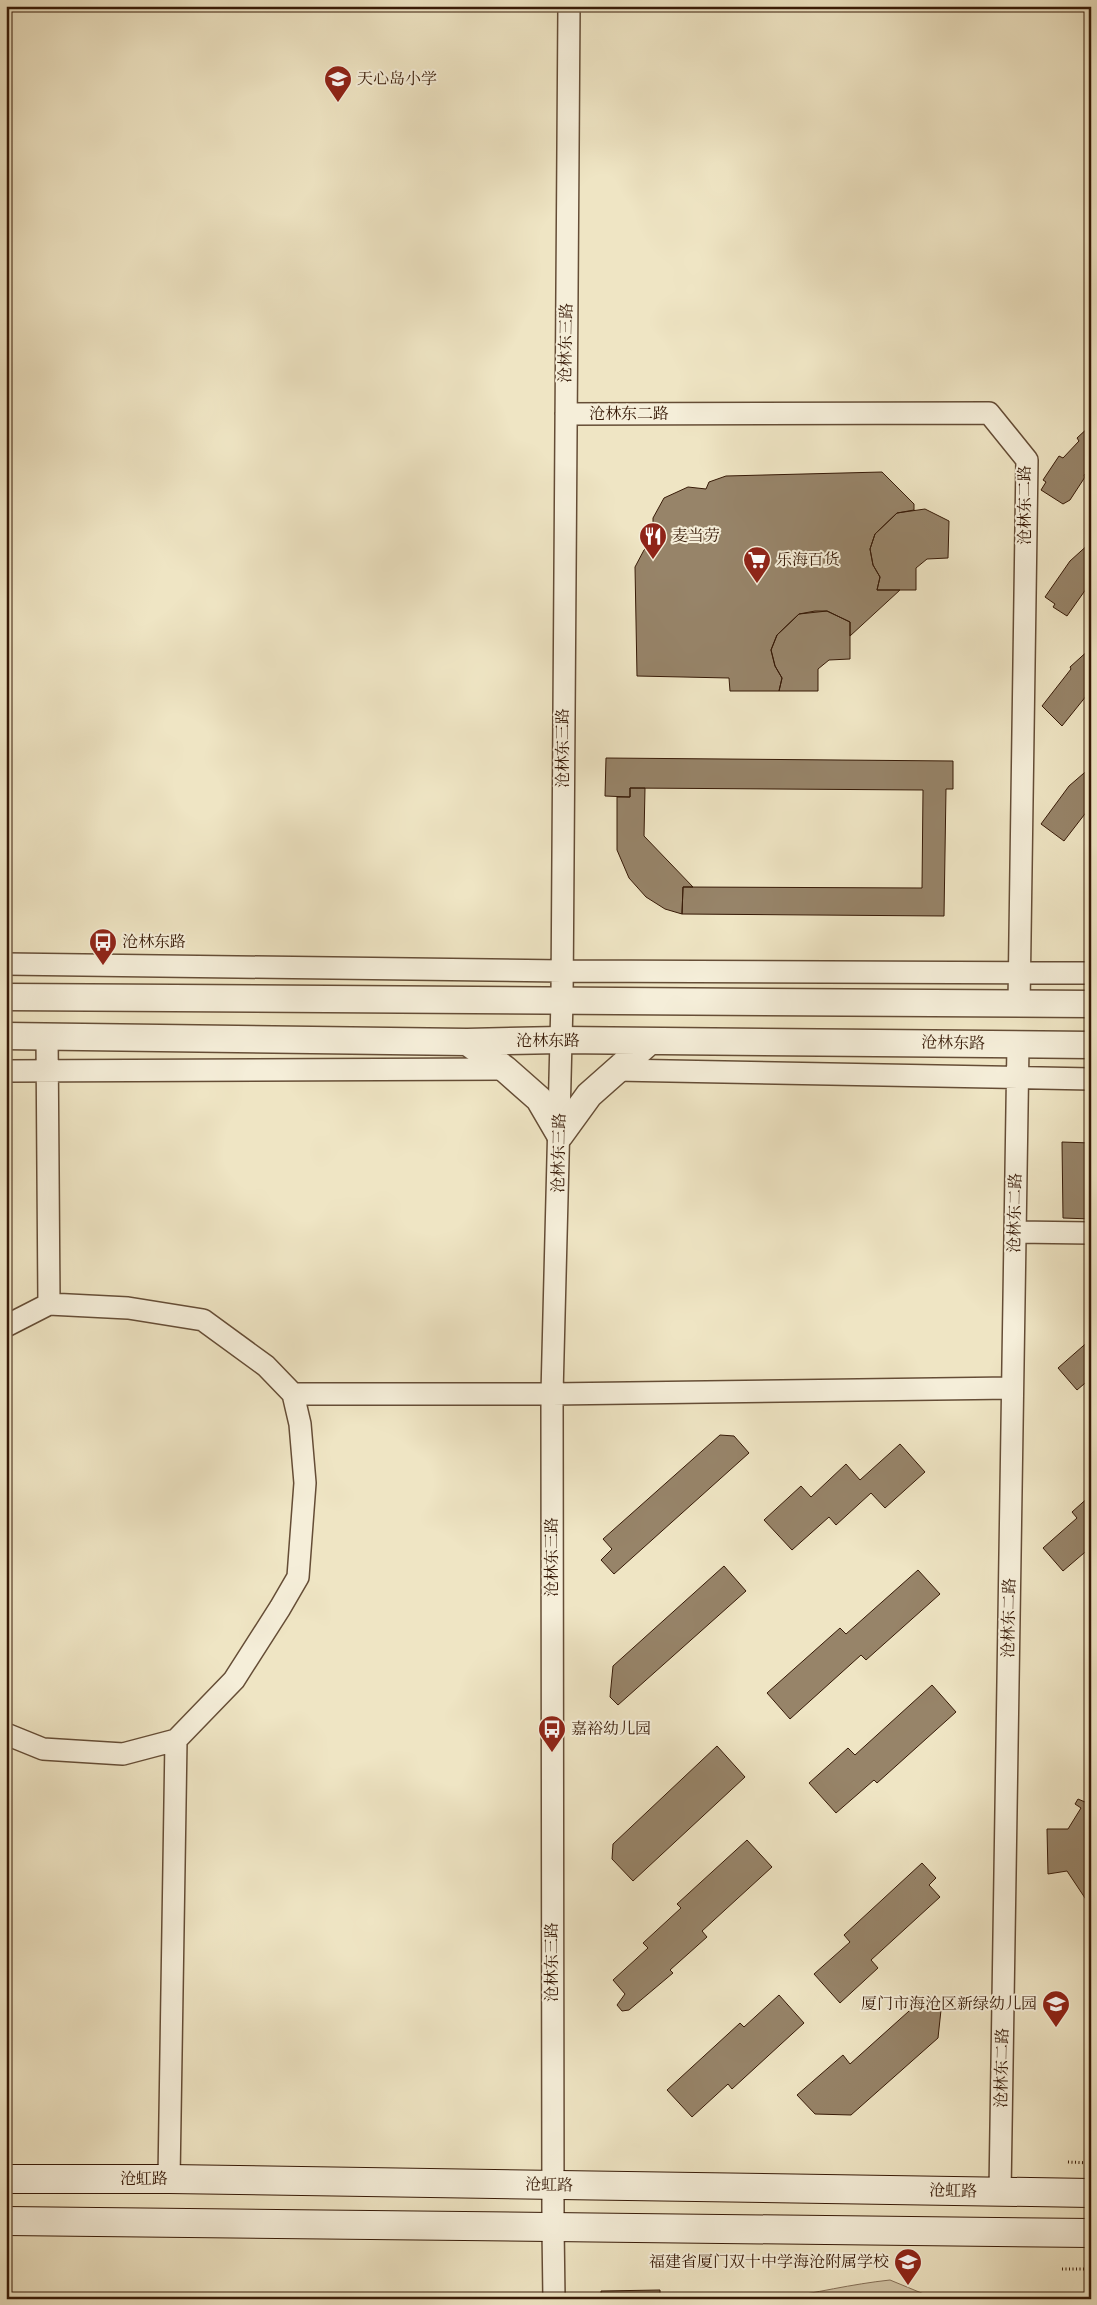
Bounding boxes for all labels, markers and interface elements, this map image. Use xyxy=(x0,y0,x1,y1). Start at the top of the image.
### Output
school or university icon: 天心岛小学 xyxy=(323,64,353,103)
place label: 天心岛小学 xyxy=(357,68,437,90)
street label: 沧林东三路 xyxy=(554,303,578,383)
street label: 沧林东二路 xyxy=(589,403,669,425)
street label: 沧林东二路 xyxy=(1014,465,1036,545)
restaurant icon: 麦当劳 xyxy=(638,521,668,560)
place label: 麦当劳 xyxy=(672,525,720,547)
supermarket icon: 乐海百货 xyxy=(742,545,772,584)
place label: 乐海百货 xyxy=(776,549,840,571)
street label: 沧林东三路 xyxy=(552,708,574,788)
bus stop icon: 沧林东路 xyxy=(88,927,118,966)
place label: 沧林东路 xyxy=(122,931,186,953)
street label: 沧林东路 xyxy=(516,1030,580,1052)
street label: 沧林东路 xyxy=(921,1031,985,1055)
street label: 沧林东三路 xyxy=(547,1113,571,1193)
street label: 沧林东二路 xyxy=(1003,1173,1027,1253)
street label: 沧林东三路 xyxy=(541,1517,563,1597)
street label: 沧林东二路 xyxy=(997,1578,1021,1658)
bus stop icon: 嘉裕幼儿园 xyxy=(537,1714,567,1753)
place label: 嘉裕幼儿园 xyxy=(571,1718,651,1740)
street label: 沧林东三路 xyxy=(541,1922,563,2002)
school or university icon: 厦门市海沧区新绿幼儿园 xyxy=(1041,1989,1071,2028)
place label: 厦门市海沧区新绿幼儿园 xyxy=(861,1993,1037,2015)
street label: 沧林东二路 xyxy=(990,2028,1014,2108)
street label: 沧虹路 xyxy=(120,2168,168,2190)
street label: 沧虹路 xyxy=(525,2174,573,2196)
street label: 沧虹路 xyxy=(929,2180,977,2202)
school or university icon: 福建省厦门双十中学海沧附属学校 xyxy=(893,2247,923,2286)
place label: 福建省厦门双十中学海沧附属学校 xyxy=(649,2251,889,2273)

